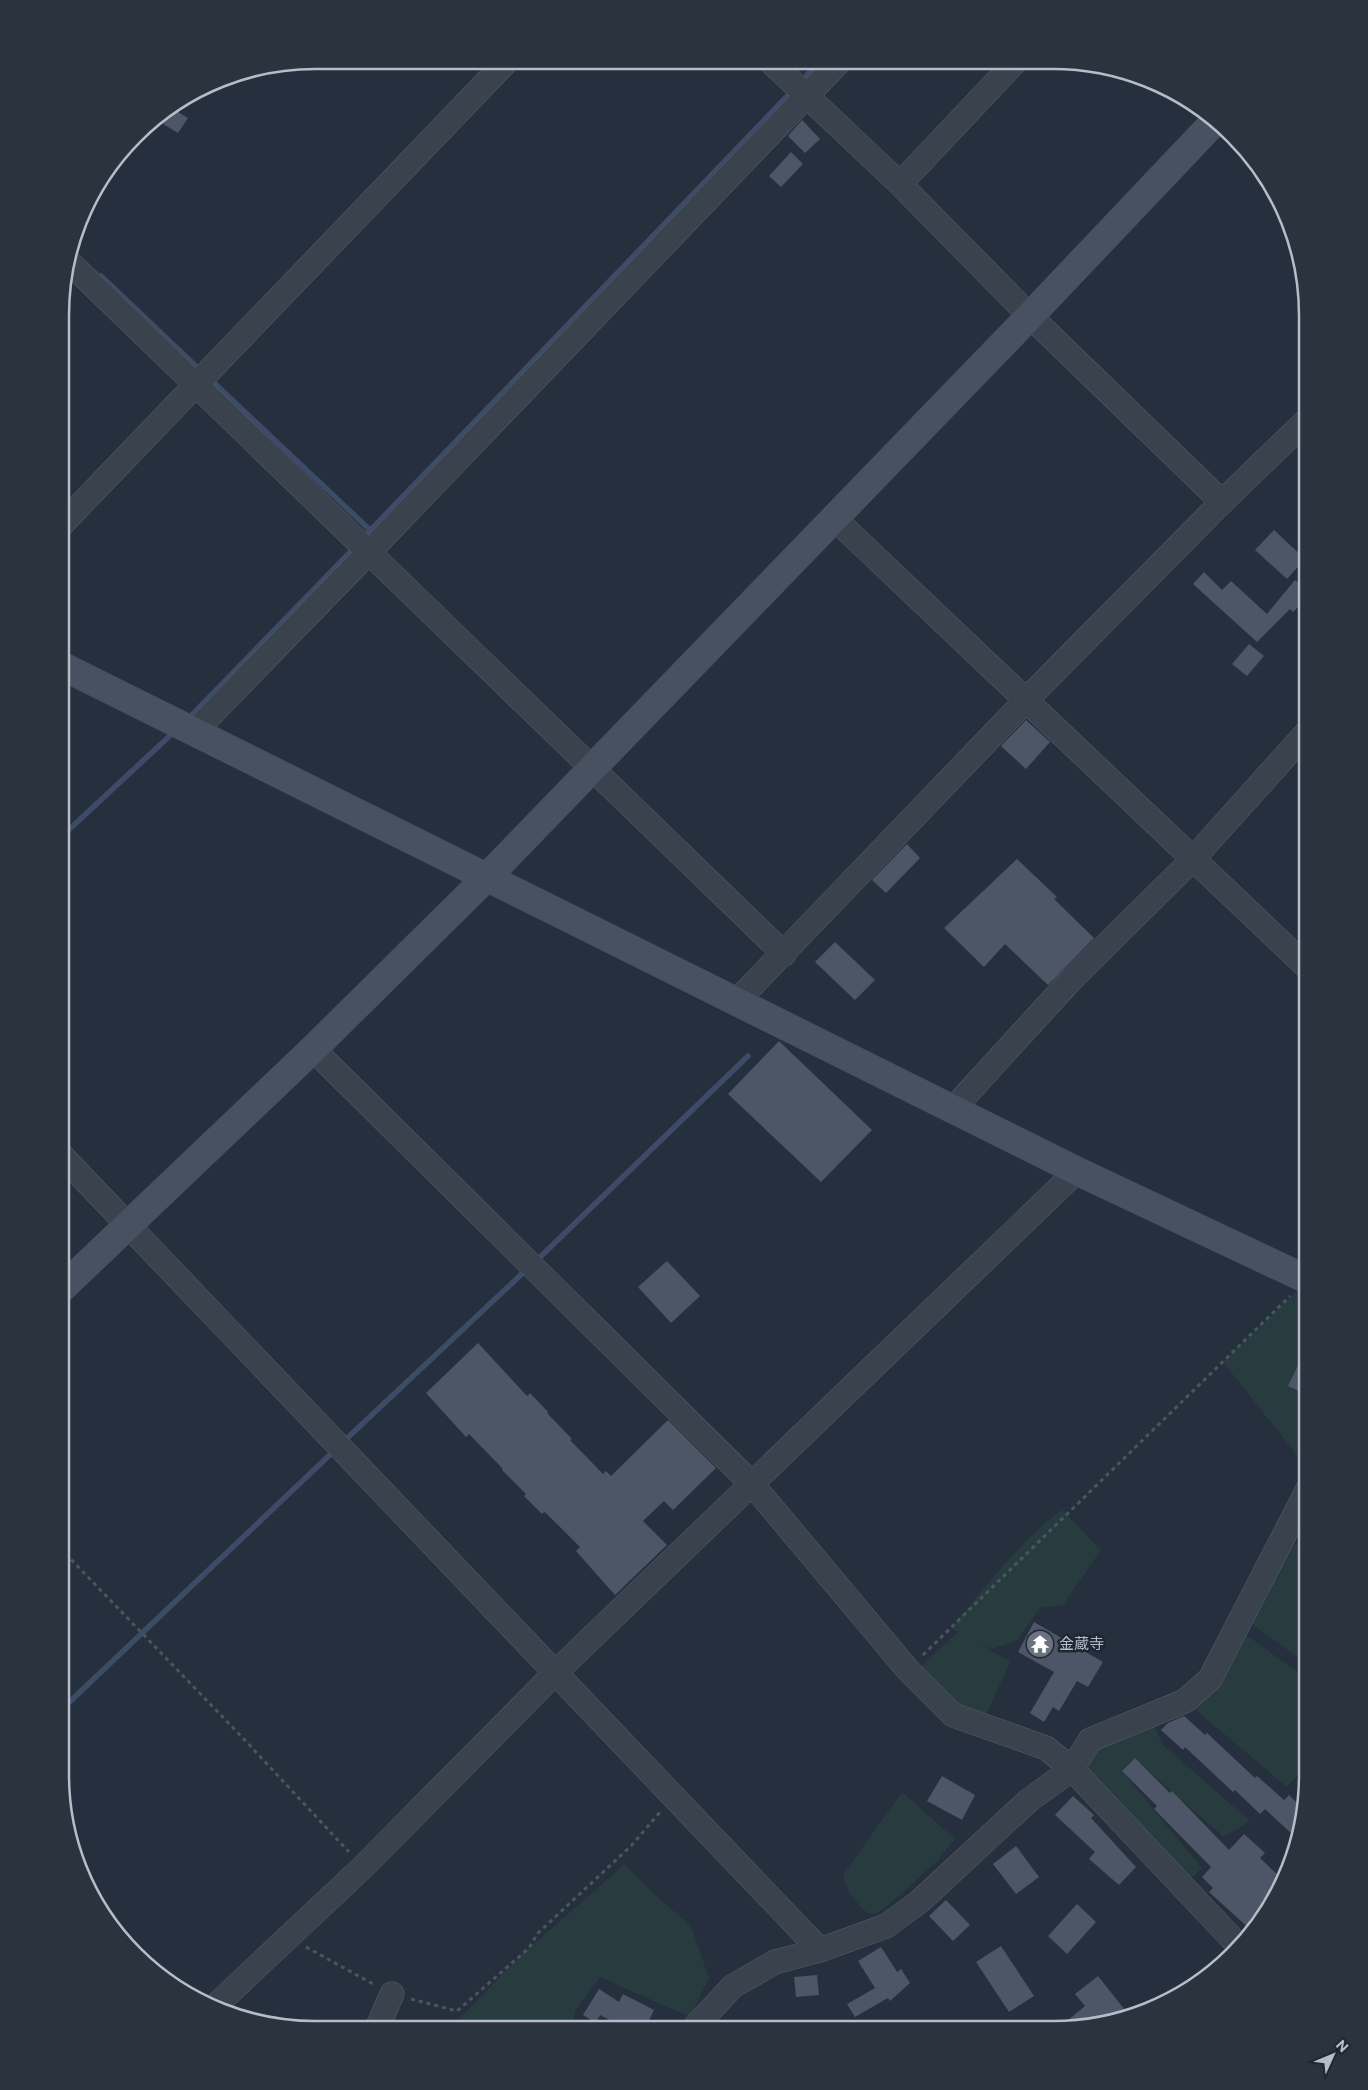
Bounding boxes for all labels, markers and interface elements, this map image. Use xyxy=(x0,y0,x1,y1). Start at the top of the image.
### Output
temple icon: 金蔵寺 xyxy=(1025,1629,1055,1659)
place label: 金蔵寺 xyxy=(1059,1634,1104,1652)
north arrow xyxy=(1308,2030,1358,2080)
text: N xyxy=(1333,2036,1352,2055)

